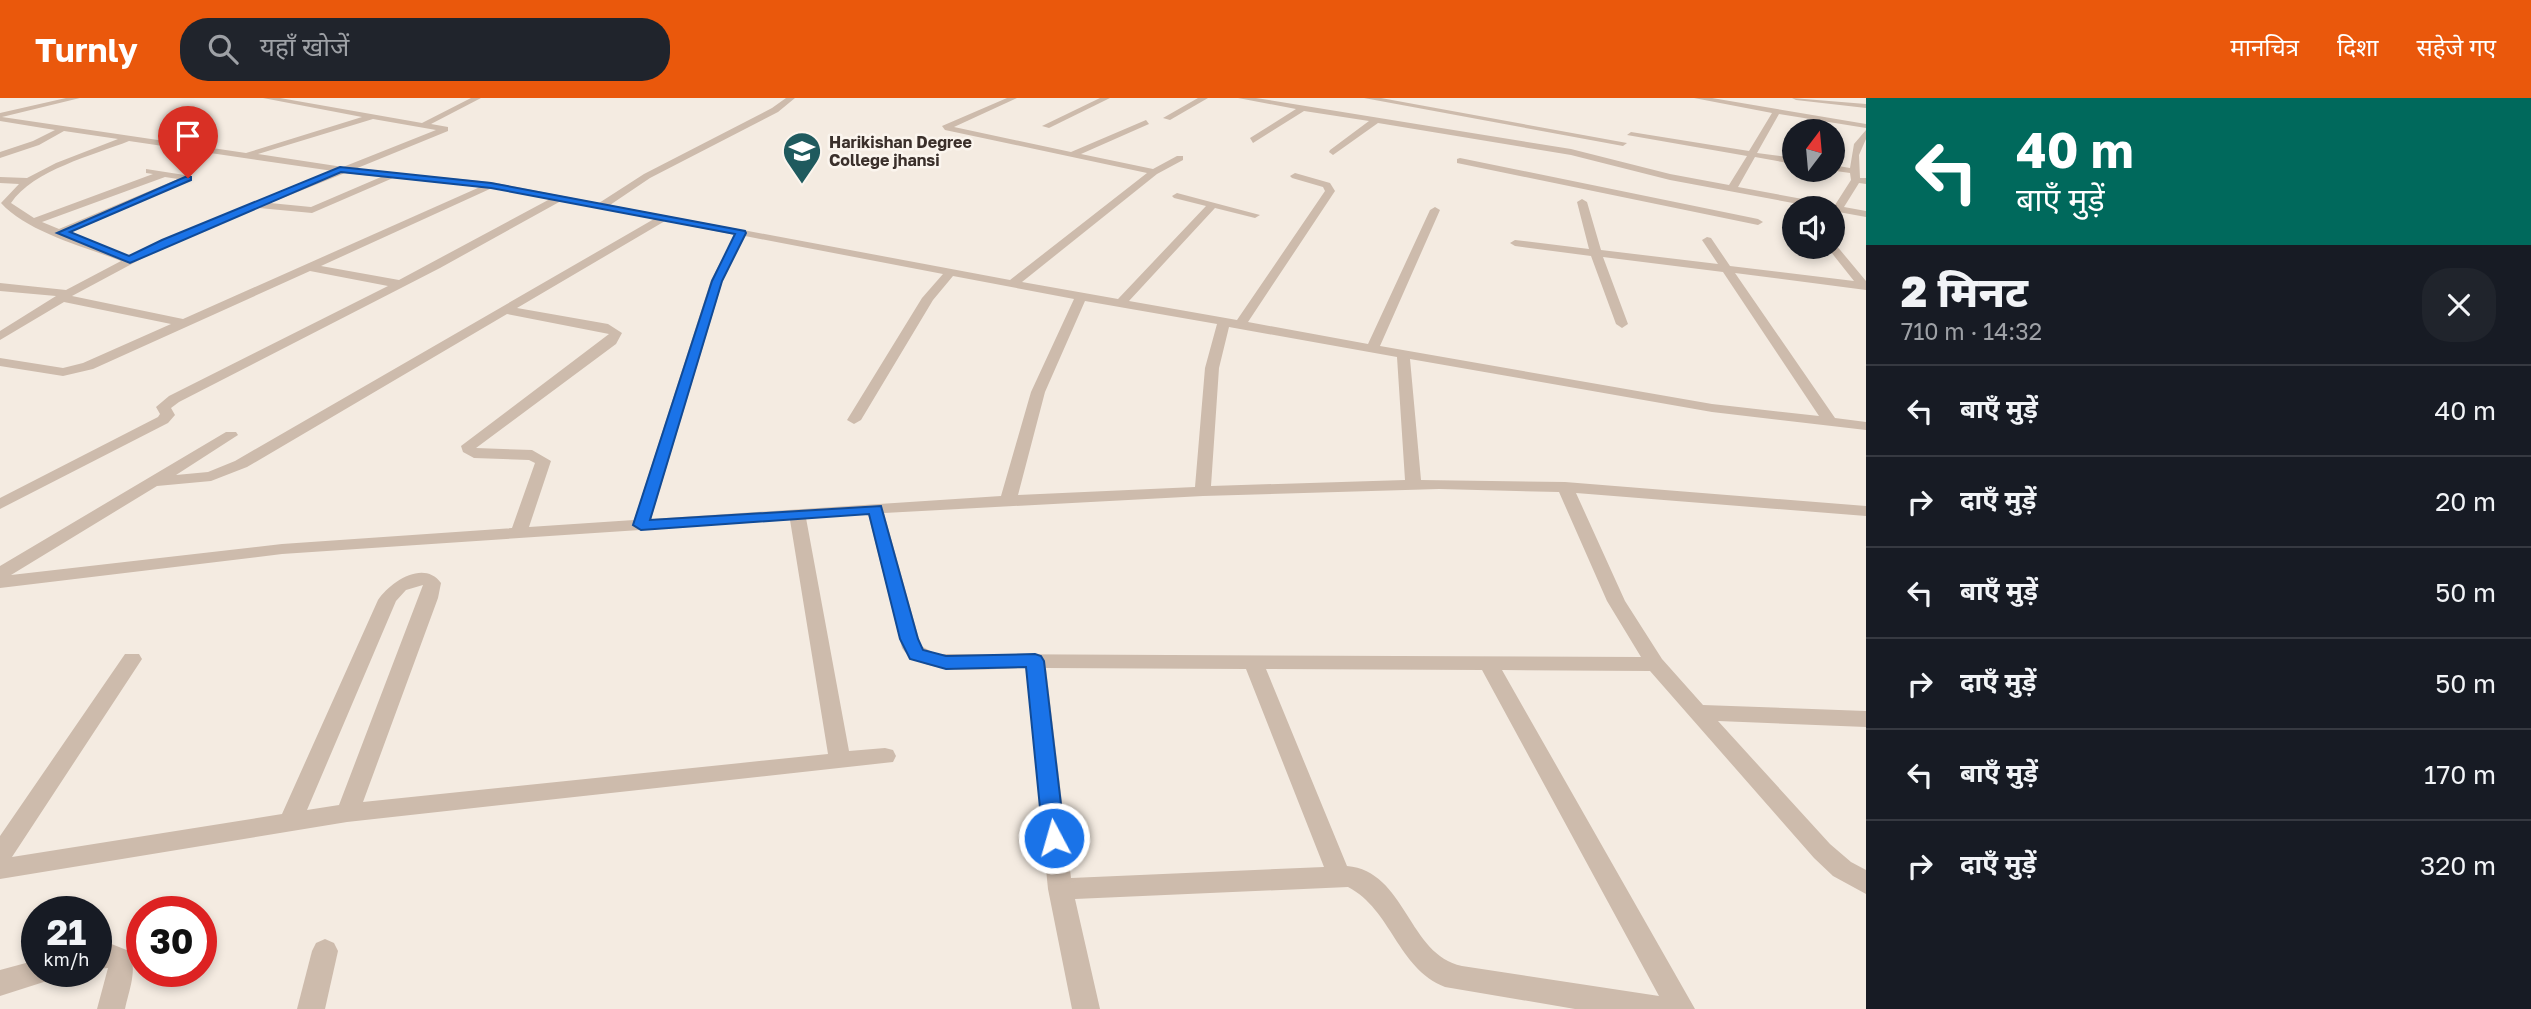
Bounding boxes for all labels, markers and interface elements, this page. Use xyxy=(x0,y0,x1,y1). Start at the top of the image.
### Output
search box xyxy=(180,18,670,81)
text: Turnly xyxy=(35,30,138,69)
icon: search xyxy=(204,30,242,68)
text: यहाँ खोजें xyxy=(260,31,349,62)
text: मानचित्र xyxy=(2230,32,2299,61)
text: दिशा xyxy=(2337,32,2378,61)
text: सहेजे गए xyxy=(2416,32,2496,61)
pin xyxy=(158,106,218,178)
icon: arrive xyxy=(169,117,207,155)
north arrow xyxy=(1782,119,1844,182)
map controls xyxy=(1782,119,1845,259)
text: 40 m xyxy=(2016,120,2134,179)
icon: left xyxy=(1901,126,1992,217)
school or university icon: Harikishan Degree College jhansi xyxy=(781,130,823,185)
place label: Harikishan Degree College jhansi xyxy=(829,132,972,170)
text: बाएँ मुड़ें xyxy=(2016,180,2105,218)
button: sound xyxy=(1782,196,1845,259)
text: 2 मिनट xyxy=(1901,266,2028,316)
button: close xyxy=(2422,268,2496,342)
text: 710 m · 14:32 xyxy=(1901,317,2042,345)
icon: left xyxy=(1901,392,1939,430)
text: बाएँ मुड़ें xyxy=(1960,393,2038,424)
text: 40 m xyxy=(2435,395,2496,426)
icon: right xyxy=(1901,483,1939,521)
text: दाएँ मुड़ें xyxy=(1960,484,2036,515)
text: 20 m xyxy=(2435,486,2496,517)
icon: left xyxy=(1901,574,1939,612)
text: बाएँ मुड़ें xyxy=(1960,575,2038,606)
text: 50 m xyxy=(2435,577,2496,608)
icon: right xyxy=(1901,665,1939,703)
text: दाएँ मुड़ें xyxy=(1960,666,2036,697)
text: 50 m xyxy=(2435,668,2496,699)
icon: left xyxy=(1901,756,1939,794)
text: बाएँ मुड़ें xyxy=(1960,757,2038,788)
text: 170 m xyxy=(2424,759,2496,790)
position arrow xyxy=(1017,801,1091,875)
icon: right xyxy=(1901,847,1939,885)
text: दाएँ मुड़ें xyxy=(1960,848,2036,879)
text: 320 m xyxy=(2420,850,2496,881)
speed limit sign: 30 xyxy=(126,896,217,987)
text: 21 xyxy=(47,911,86,953)
text: km/h xyxy=(44,948,89,970)

